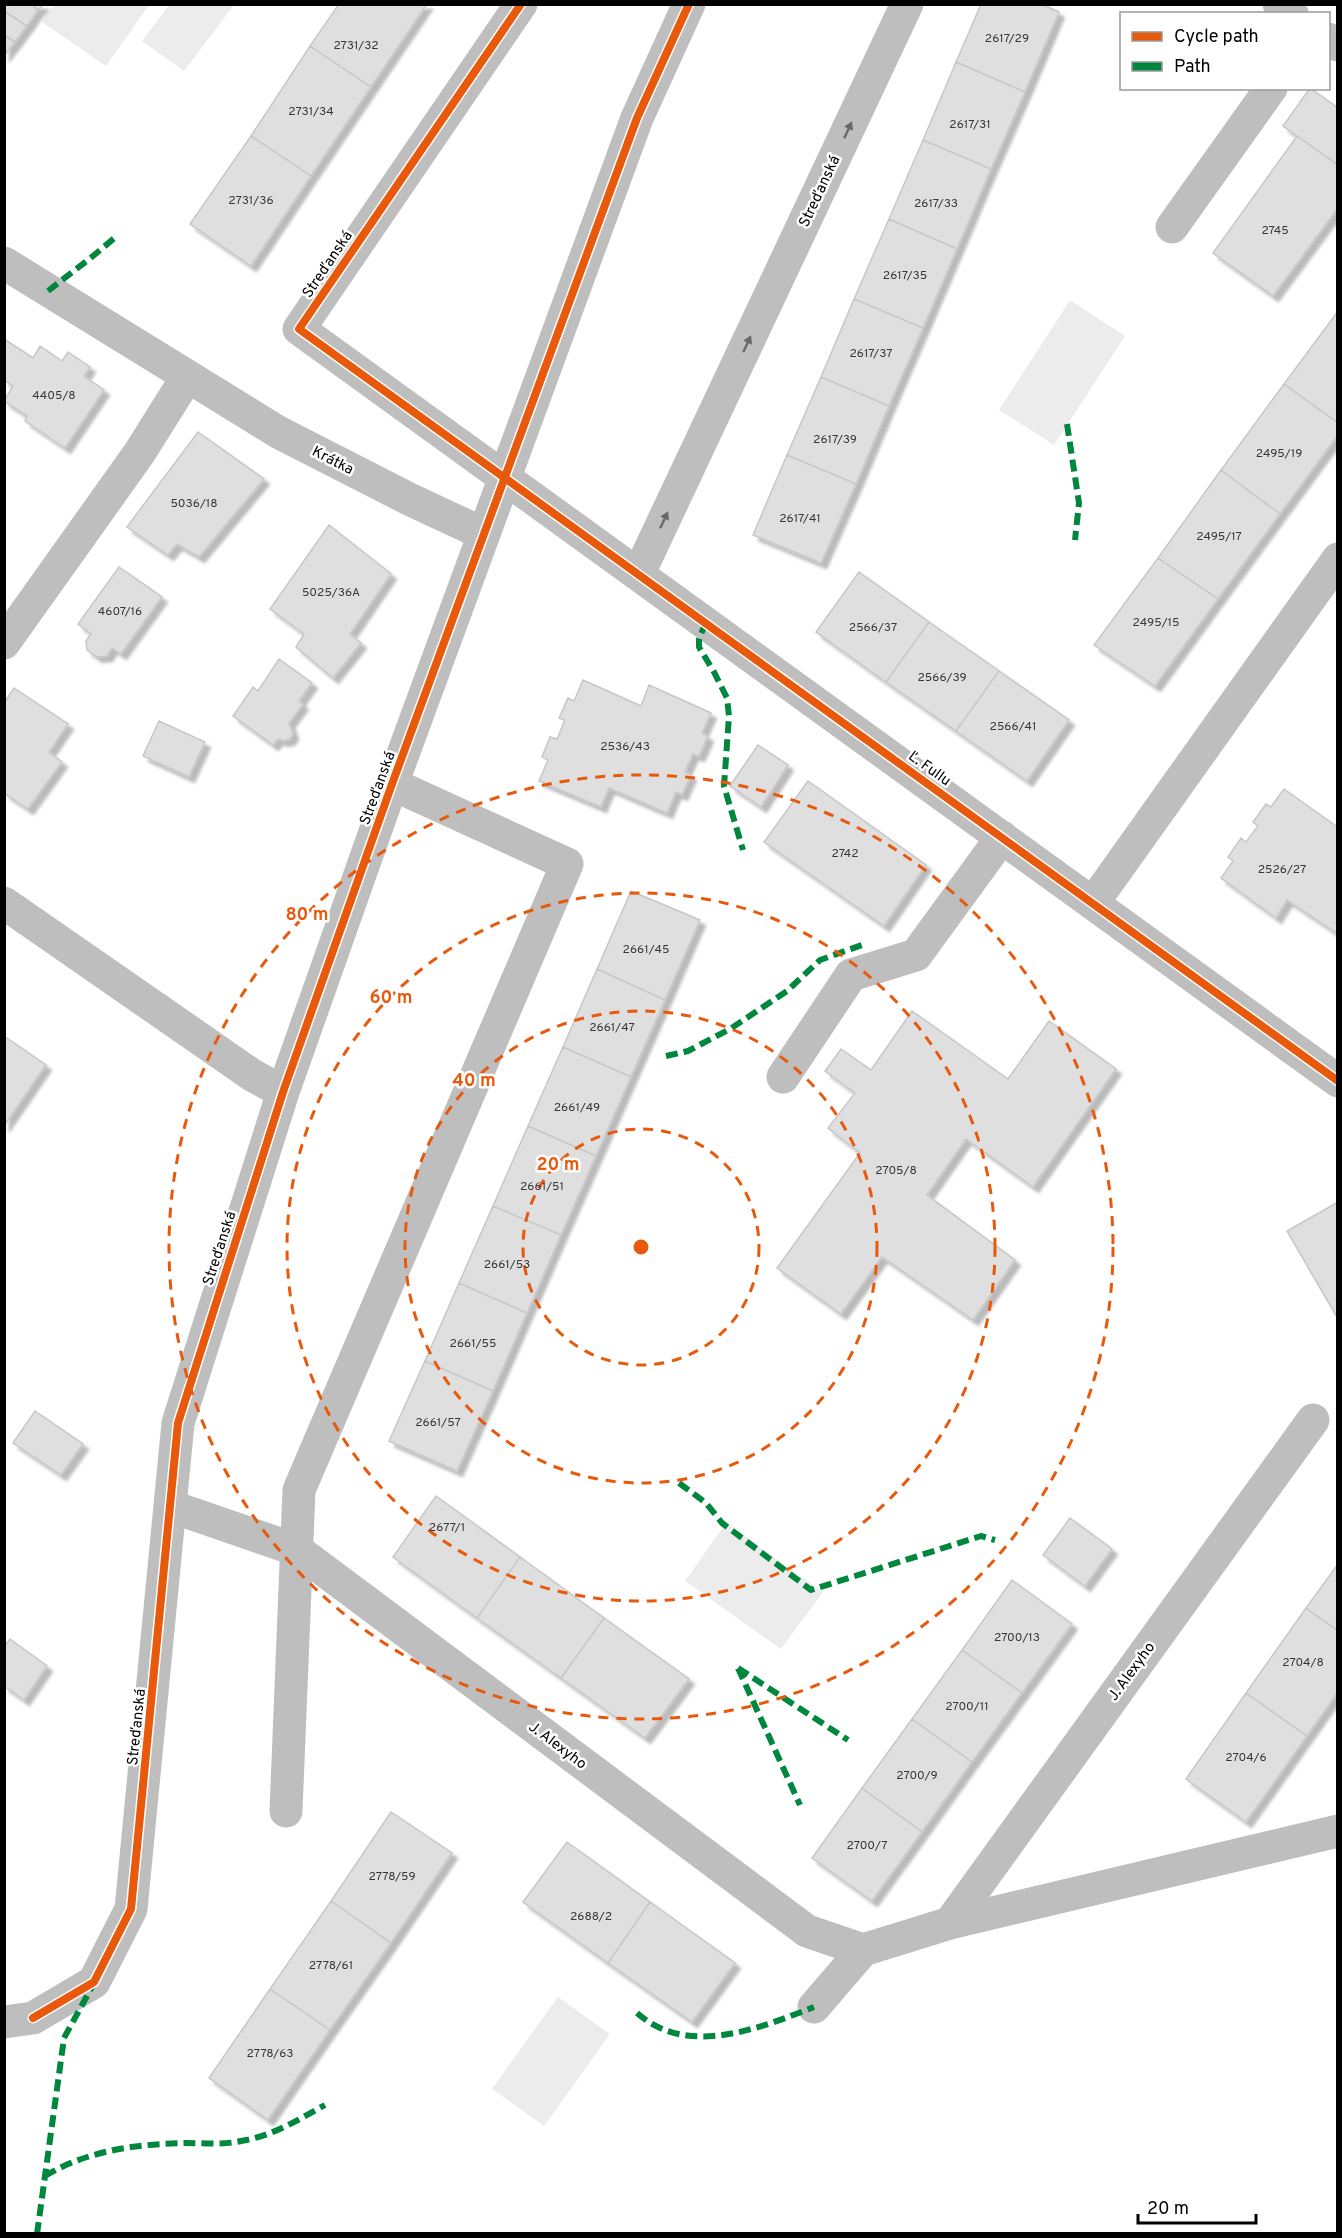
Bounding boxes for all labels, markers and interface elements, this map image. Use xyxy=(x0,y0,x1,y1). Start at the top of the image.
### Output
legend xyxy=(1120,12,1330,90)
text: Cycle path xyxy=(1174,26,1259,49)
house number: 2617/29 xyxy=(985,31,1029,47)
house number: 2731/32 xyxy=(333,38,379,54)
text: Path xyxy=(1174,56,1211,79)
house number: 2731/34 xyxy=(288,104,334,120)
house number: 2617/31 xyxy=(949,117,991,133)
one-way arrow xyxy=(844,121,853,138)
street label: Streďanská xyxy=(795,153,845,231)
house number: 2731/36 xyxy=(228,193,274,209)
house number: 2617/33 xyxy=(914,196,958,212)
house number: 2745 xyxy=(1261,223,1289,239)
street label: Streďanská xyxy=(299,228,358,302)
house number: 2617/35 xyxy=(883,268,927,284)
one-way arrow xyxy=(743,335,752,352)
house number: 2617/37 xyxy=(849,346,893,362)
house number: 4405/8 xyxy=(32,388,76,404)
house number: 2617/39 xyxy=(813,432,857,448)
street label: Krátka xyxy=(308,443,356,480)
house number: 2495/19 xyxy=(1256,446,1302,462)
house number: 5036/18 xyxy=(170,496,218,512)
house number: 2617/41 xyxy=(779,511,821,527)
one-way arrow xyxy=(659,512,668,529)
house number: 2495/17 xyxy=(1196,529,1242,545)
house number: 5025/36A xyxy=(302,585,360,601)
house number: 4607/16 xyxy=(98,604,142,620)
house number: 2495/15 xyxy=(1133,615,1179,631)
house number: 2566/37 xyxy=(849,620,897,636)
house number: 2566/39 xyxy=(917,670,967,686)
house number: 2566/41 xyxy=(990,719,1036,735)
house number: 2536/43 xyxy=(600,739,650,755)
street label: Ľ. Fullu xyxy=(904,747,954,791)
street label: Streďanská xyxy=(356,749,401,828)
house number: 2742 xyxy=(831,846,859,862)
house number: 2526/27 xyxy=(1258,862,1306,878)
text: 80 m xyxy=(285,904,329,927)
house number: 2661/45 xyxy=(623,942,669,958)
text: 60 m xyxy=(369,987,413,1010)
house number: 2661/47 xyxy=(589,1020,635,1036)
text: 40 m xyxy=(452,1070,496,1093)
house number: 2661/49 xyxy=(554,1100,600,1116)
text: 20 m xyxy=(536,1154,580,1177)
house number: 2705/8 xyxy=(875,1163,917,1179)
house number: 2661/51 xyxy=(520,1179,564,1195)
street label: Streďanská xyxy=(199,1209,241,1288)
centre of rings xyxy=(631,1237,651,1257)
house number: 2661/53 xyxy=(484,1257,530,1273)
house number: 2661/55 xyxy=(450,1336,496,1352)
house number: 2661/57 xyxy=(415,1415,461,1431)
house number: 2677/1 xyxy=(429,1520,465,1536)
house number: 2700/13 xyxy=(994,1630,1040,1646)
street label: J. Alexyho xyxy=(1104,1639,1160,1705)
house number: 2704/8 xyxy=(1282,1655,1324,1671)
street label: Streďanská xyxy=(124,1688,151,1766)
house number: 2700/11 xyxy=(945,1699,989,1715)
street label: J. Alexyho xyxy=(524,1718,590,1774)
house number: 2704/6 xyxy=(1225,1750,1267,1766)
house number: 2700/9 xyxy=(896,1768,938,1784)
house number: 2700/7 xyxy=(847,1838,887,1854)
house number: 2778/59 xyxy=(368,1869,416,1885)
house number: 2688/2 xyxy=(570,1909,612,1925)
house number: 2778/61 xyxy=(309,1958,353,1974)
house number: 2778/63 xyxy=(246,2046,294,2062)
scale bar xyxy=(1138,2187,1256,2225)
text: 20 m xyxy=(1147,2198,1189,2221)

